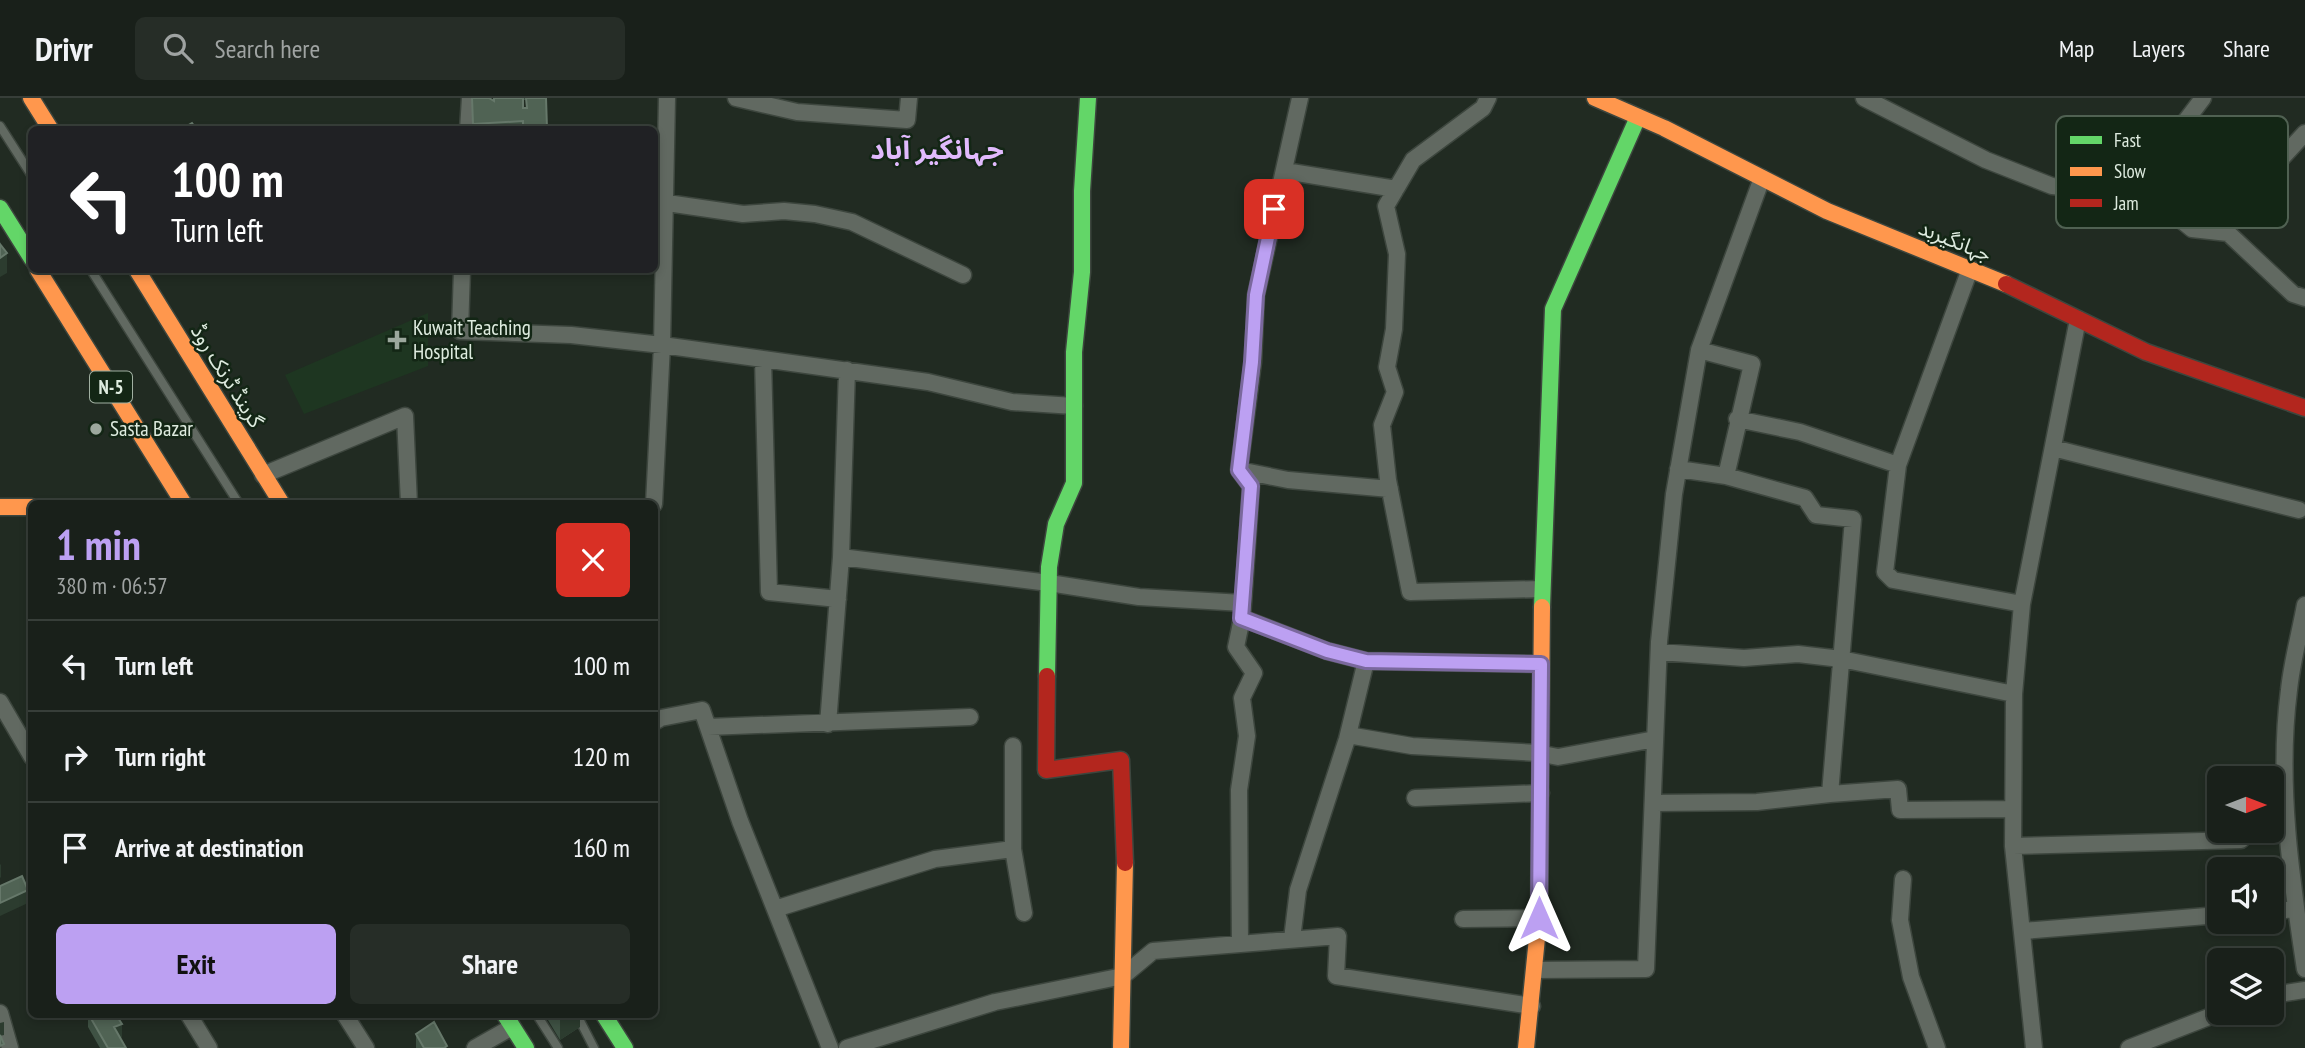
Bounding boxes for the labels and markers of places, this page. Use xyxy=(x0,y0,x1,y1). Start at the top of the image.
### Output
pin xyxy=(1244,179,1304,239)
place label: Kuwait Teaching Hospital xyxy=(413,314,531,365)
marker: Kuwait Teaching Hospital xyxy=(387,330,407,350)
place label: Sasta Bazar xyxy=(110,415,193,442)
marker: Sasta Bazar xyxy=(88,421,104,437)

